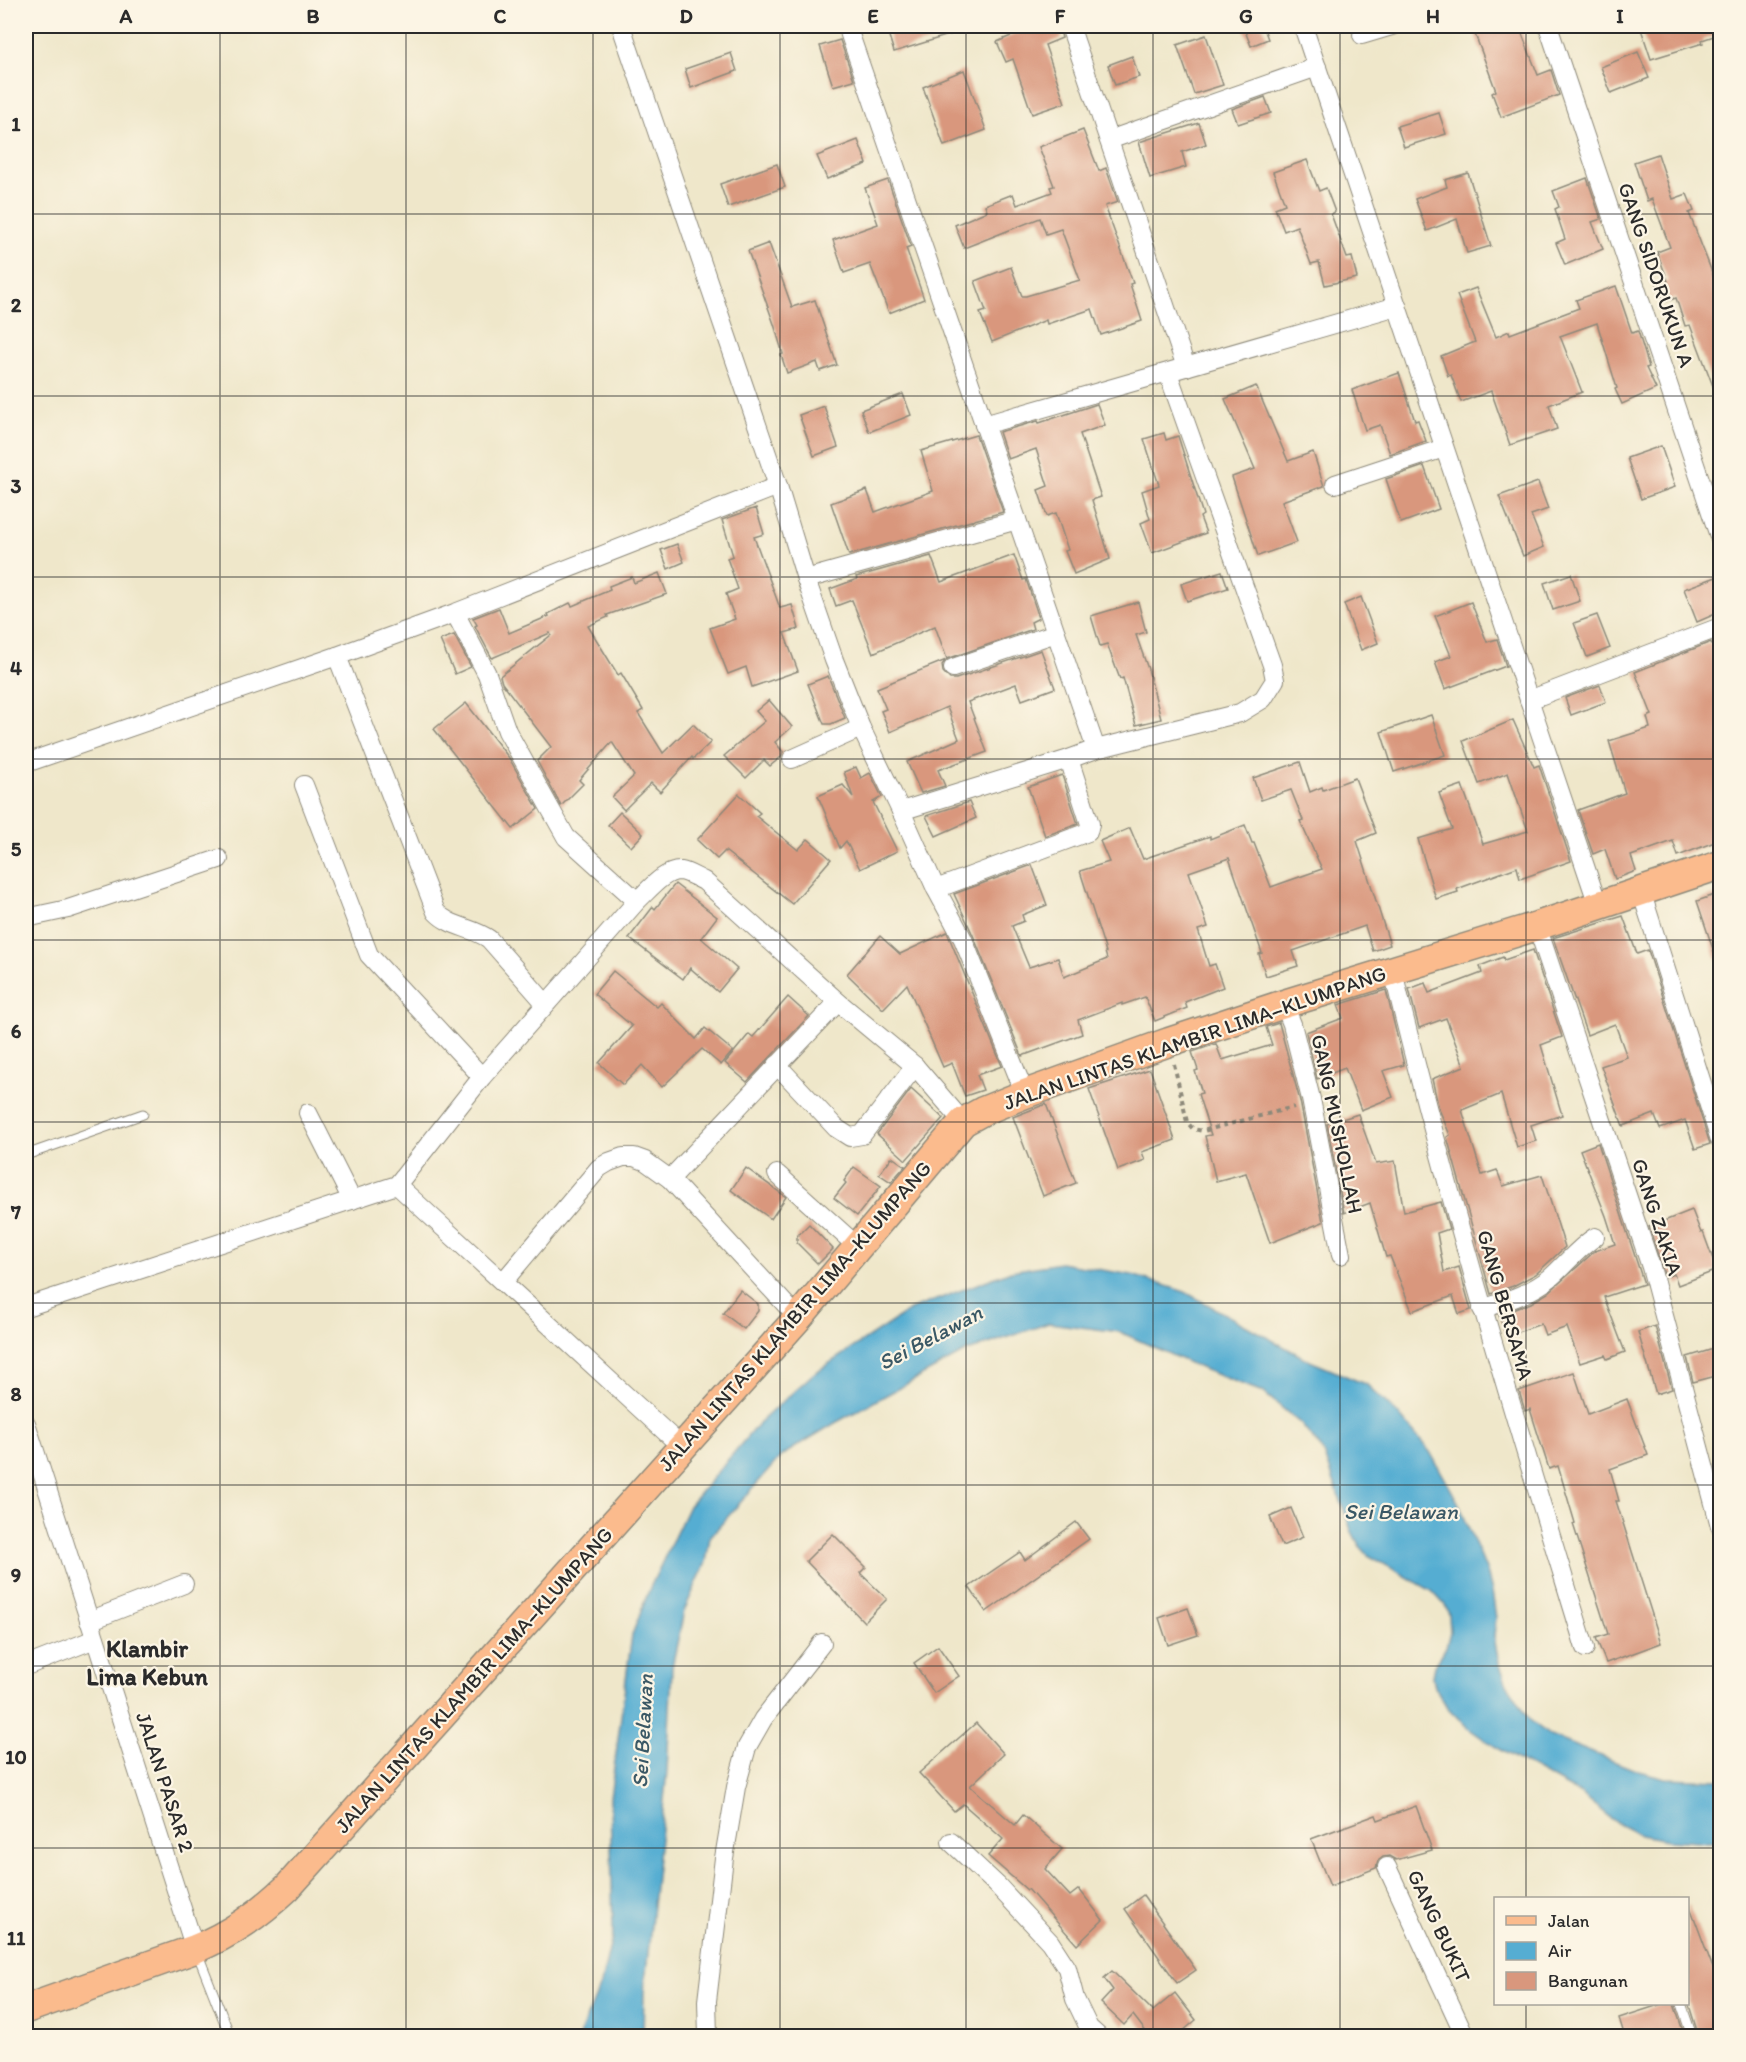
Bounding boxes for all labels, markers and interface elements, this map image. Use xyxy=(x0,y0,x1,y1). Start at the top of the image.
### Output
text: A xyxy=(119,4,133,28)
text: B xyxy=(307,4,320,28)
text: C xyxy=(494,4,507,28)
text: D xyxy=(679,4,693,28)
text: E xyxy=(867,4,879,28)
text: F xyxy=(1055,4,1066,28)
text: G xyxy=(1239,4,1253,28)
text: H xyxy=(1426,4,1440,28)
text: I xyxy=(1616,4,1624,28)
text: 1 xyxy=(11,112,21,136)
street label: GANG SIDORUKUN A xyxy=(1613,179,1700,371)
text: 2 xyxy=(11,293,22,317)
text: 3 xyxy=(11,474,22,498)
text: 4 xyxy=(10,656,22,680)
text: 5 xyxy=(11,837,22,861)
street label: JALAN LINTAS KLAMBIR LIMA–KLUMPANG xyxy=(1000,960,1389,1115)
text: 6 xyxy=(11,1019,22,1043)
street label: GANG MUSHOLLAH xyxy=(1306,1032,1369,1216)
street label: JALAN LINTAS KLAMBIR LIMA–KLUMPANG xyxy=(653,1155,936,1476)
street label: GANG ZAKIA xyxy=(1627,1155,1688,1279)
text: 7 xyxy=(10,1200,21,1224)
street label: GANG BERSAMA xyxy=(1472,1227,1539,1383)
water label: Sei Belawan xyxy=(874,1299,987,1376)
text: 8 xyxy=(11,1382,22,1406)
water label: Sei Belawan xyxy=(1344,1498,1458,1525)
street label: JALAN LINTAS KLAMBIR LIMA–KLUMPANG xyxy=(330,1522,618,1838)
text: 9 xyxy=(11,1563,21,1587)
district label: Klambir Lima Kebun xyxy=(86,1634,208,1691)
water label: Sei Belawan xyxy=(626,1673,659,1789)
street label: JALAN PASAR 2 xyxy=(131,1709,200,1855)
text: 10 xyxy=(5,1745,27,1769)
street label: GANG BUKIT xyxy=(1402,1865,1477,1986)
legend xyxy=(1494,1897,1689,2005)
text: Jalan xyxy=(1548,1910,1590,1932)
text: 11 xyxy=(7,1926,26,1950)
text: Air xyxy=(1548,1940,1572,1962)
text: Bangunan xyxy=(1548,1970,1628,1992)

